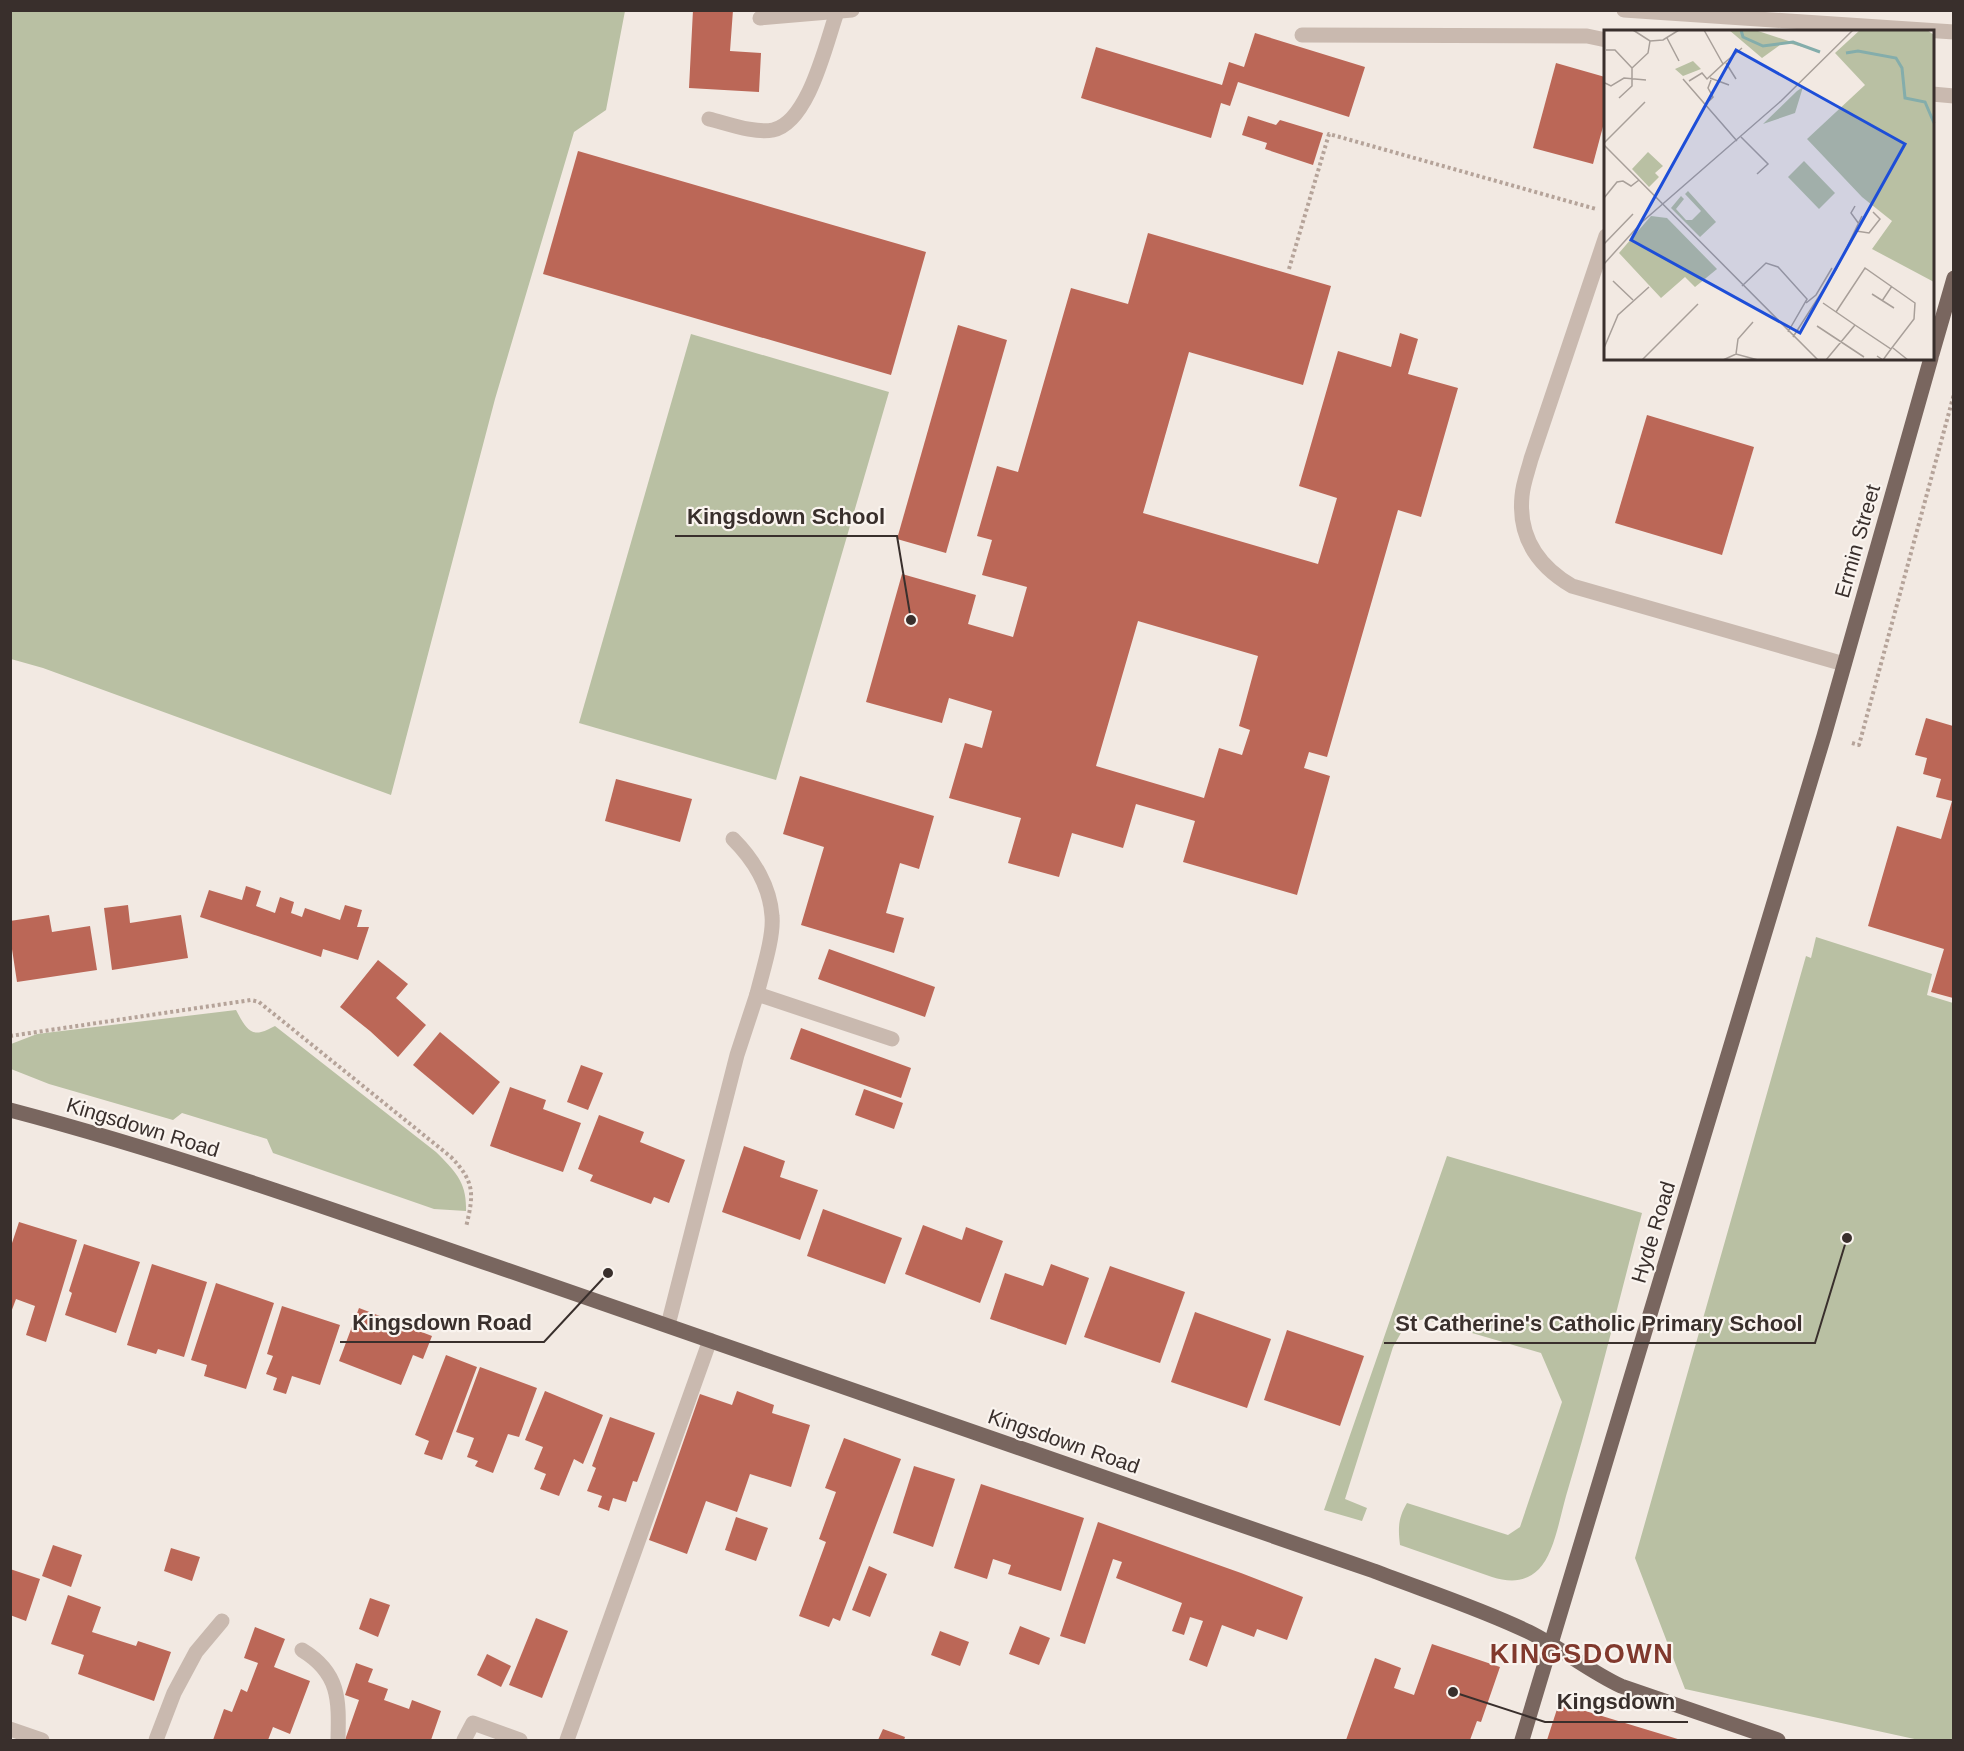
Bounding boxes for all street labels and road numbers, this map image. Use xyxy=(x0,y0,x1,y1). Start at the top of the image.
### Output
street label: Ermin Street xyxy=(1830,482,1884,600)
street label: Kingsdown Road xyxy=(64,1093,222,1161)
street label: Hyde Road xyxy=(1627,1178,1679,1286)
street label: Kingsdown Road xyxy=(985,1404,1143,1478)

